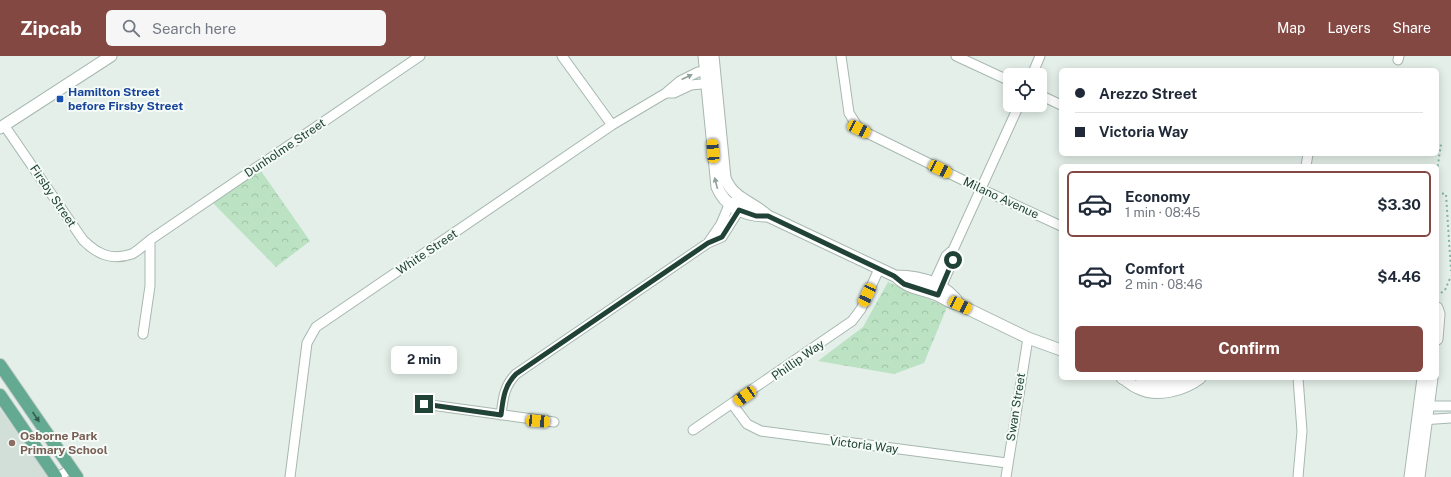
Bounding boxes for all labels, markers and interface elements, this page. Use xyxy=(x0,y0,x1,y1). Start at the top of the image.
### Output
search box xyxy=(106,10,386,46)
text: Zipcab xyxy=(20,17,82,39)
icon: search xyxy=(120,17,142,39)
text: Search here xyxy=(152,20,236,37)
text: Map xyxy=(1277,20,1305,36)
text: Layers xyxy=(1327,20,1371,36)
text: Share xyxy=(1393,20,1431,36)
map controls xyxy=(1003,68,1047,112)
button: locate xyxy=(1003,68,1047,112)
one-way arrow xyxy=(682,74,693,80)
place label: Hamilton Street before Firsby Street xyxy=(68,85,183,113)
text: Arezzo Street xyxy=(1099,85,1197,102)
marker: Hamilton Street before Firsby Street xyxy=(55,94,65,104)
street label: Dunholme Street xyxy=(242,116,328,180)
car xyxy=(846,118,872,140)
text: Victoria Way xyxy=(1099,123,1188,140)
car xyxy=(706,139,720,163)
car xyxy=(927,158,953,180)
street label: Firsby Street xyxy=(27,162,79,230)
street label: Milano Avenue xyxy=(961,174,1041,222)
one-way arrow xyxy=(713,177,719,189)
icon: car xyxy=(1077,186,1113,222)
text: Economy xyxy=(1125,188,1190,205)
text: $3.30 xyxy=(1377,196,1421,213)
text: 1 min · 08:45 xyxy=(1125,205,1200,220)
street label: White Street xyxy=(394,226,460,278)
route start xyxy=(944,251,962,269)
icon: car xyxy=(1077,258,1113,294)
text: Comfort xyxy=(1125,260,1185,277)
text: $4.46 xyxy=(1377,268,1421,285)
text: 2 min · 08:46 xyxy=(1125,277,1203,292)
car xyxy=(856,282,878,308)
car xyxy=(947,294,973,316)
button: Confirm xyxy=(1075,326,1423,372)
street label: Phillip Way xyxy=(769,336,828,383)
callout: 2 min xyxy=(391,346,457,374)
text: 2 min xyxy=(407,352,441,367)
street label: Swan Street xyxy=(1004,372,1028,442)
car xyxy=(732,384,758,408)
route end xyxy=(415,395,433,413)
one-way arrow xyxy=(32,412,40,422)
car xyxy=(526,414,550,428)
place label: Osborne Park Primary School xyxy=(20,429,108,457)
street label: Victoria Way xyxy=(829,434,900,456)
marker: Osborne Park Primary School xyxy=(7,438,17,448)

